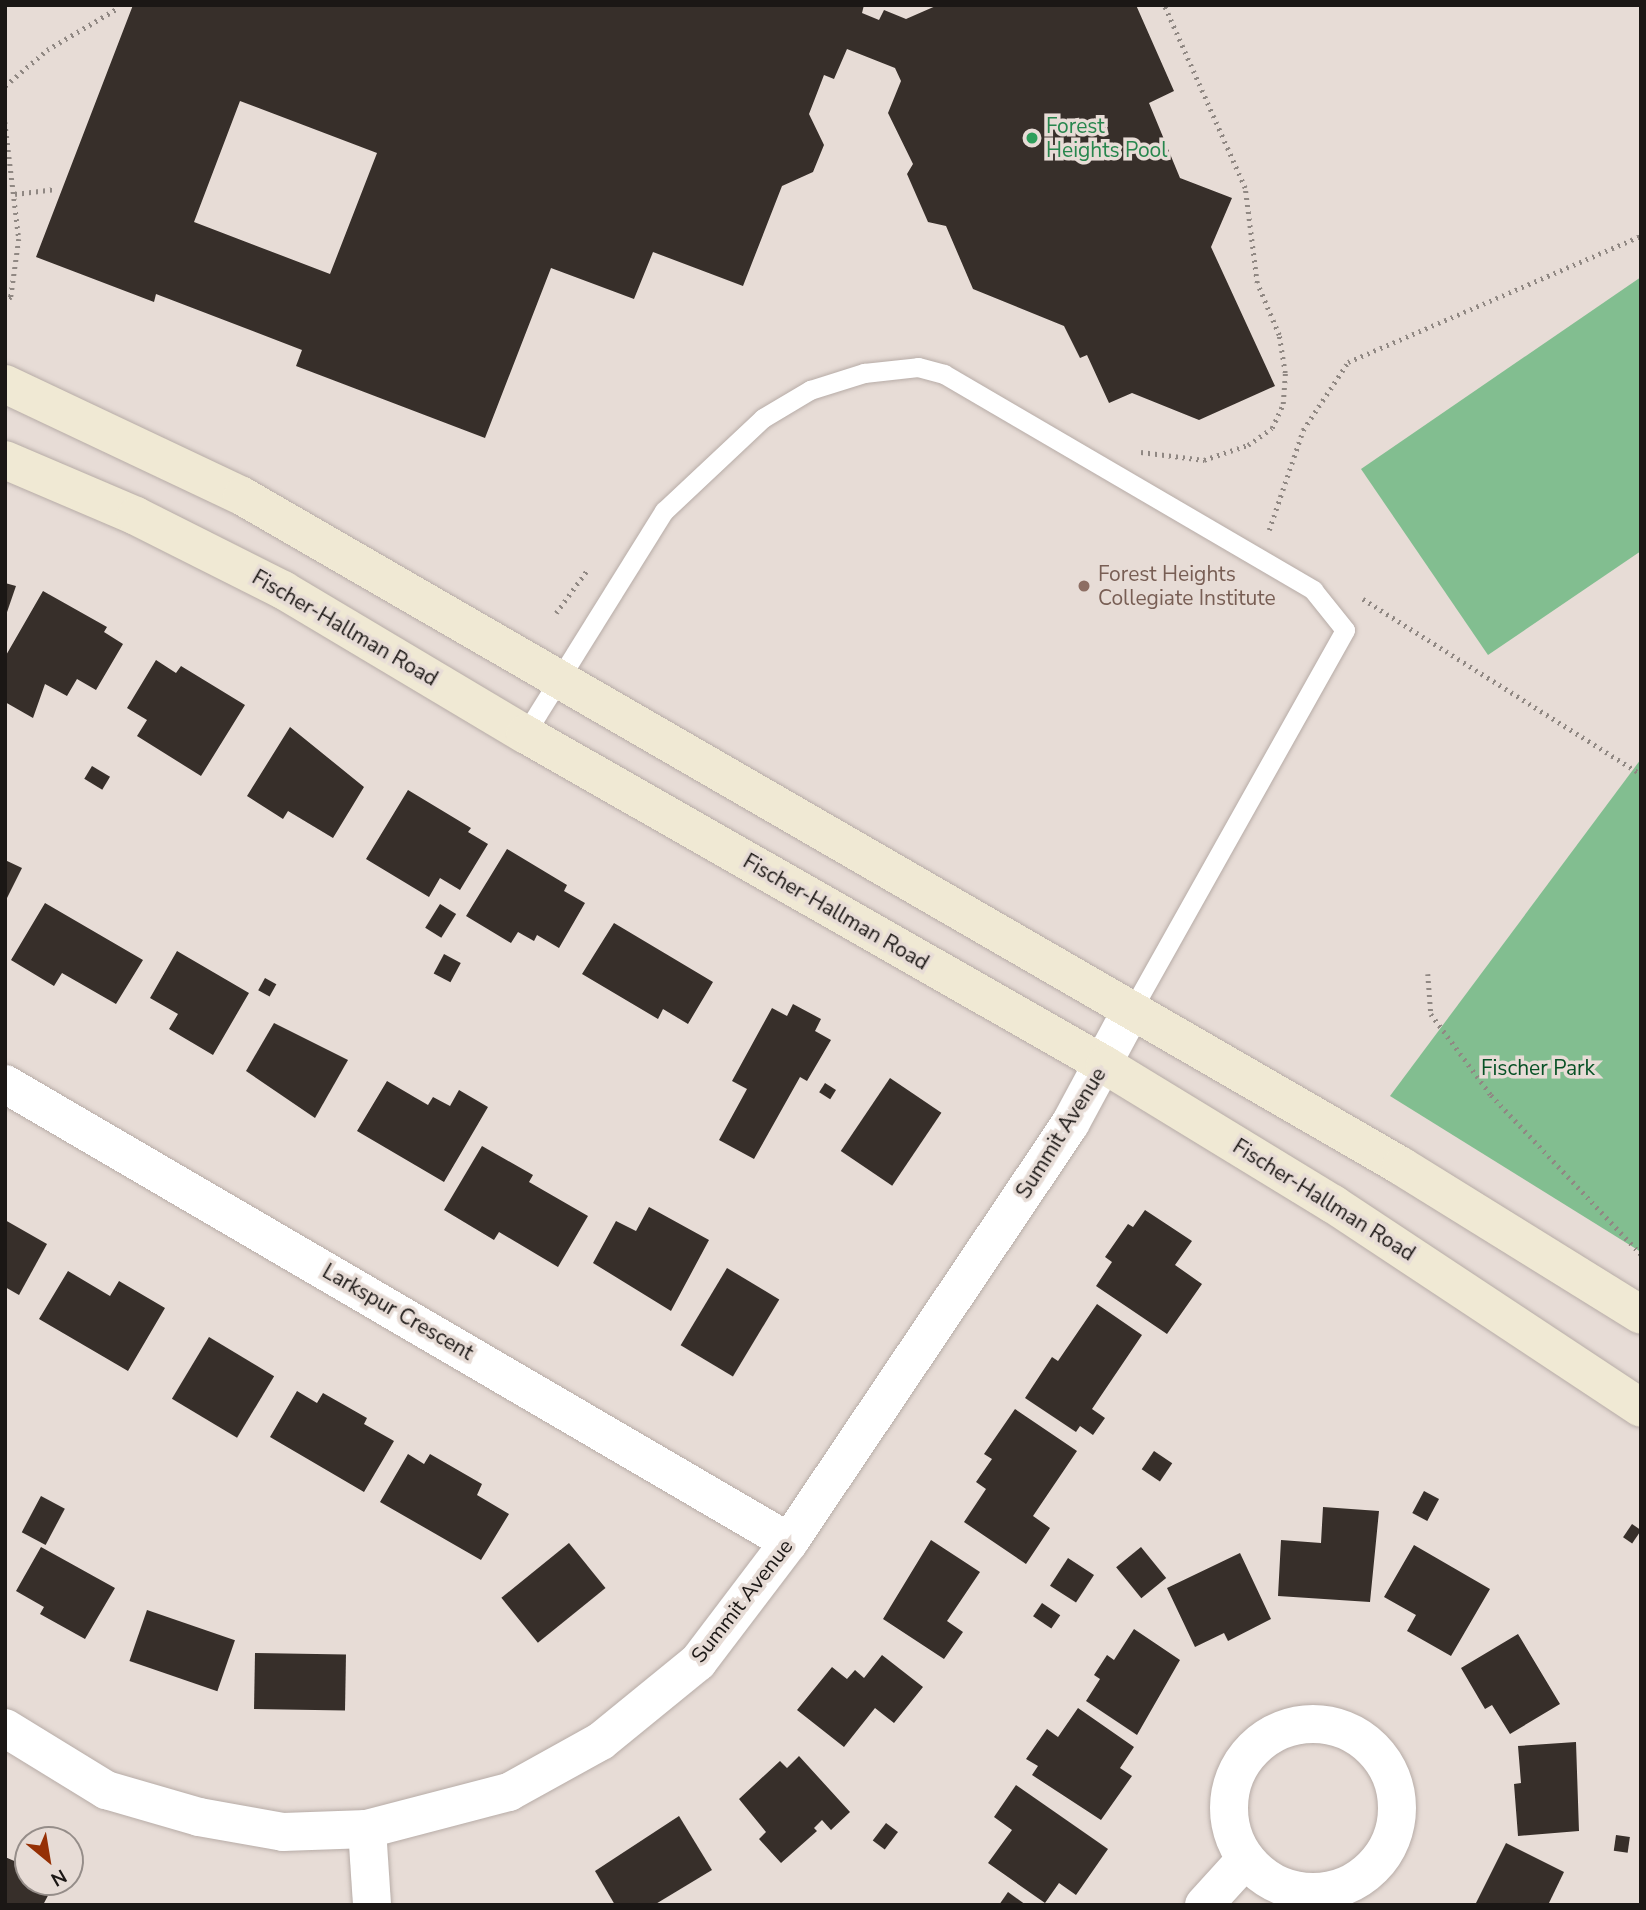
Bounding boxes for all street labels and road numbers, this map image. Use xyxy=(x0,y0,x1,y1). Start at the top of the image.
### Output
street label: Fischer-Hallman Road xyxy=(248,565,442,691)
street label: Fischer-Hallman Road xyxy=(739,849,933,975)
street label: Summit Avenue xyxy=(1011,1063,1111,1203)
street label: Fischer-Hallman Road xyxy=(1228,1134,1420,1266)
street label: Larkspur Crescent xyxy=(318,1259,478,1365)
street label: Summit Avenue xyxy=(686,1534,798,1668)

